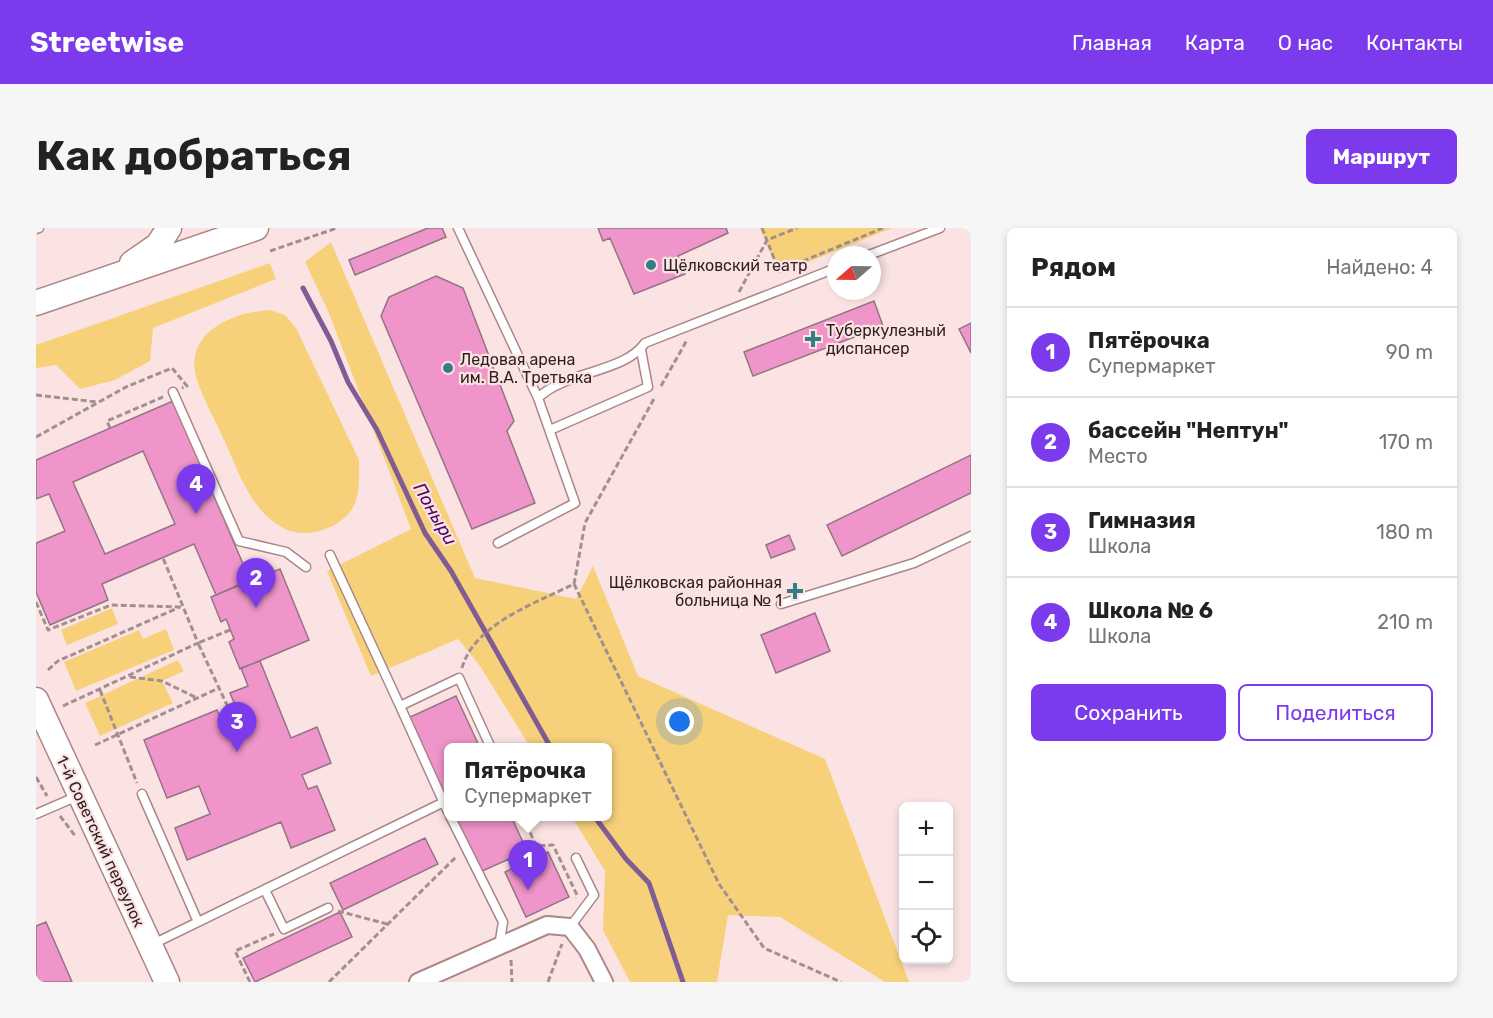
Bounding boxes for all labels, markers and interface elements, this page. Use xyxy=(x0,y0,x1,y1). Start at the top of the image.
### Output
text: Streetwise xyxy=(30,26,184,59)
text: Главная xyxy=(1072,30,1152,55)
text: Карта xyxy=(1185,30,1245,55)
text: О нас xyxy=(1278,30,1333,55)
text: Контакты xyxy=(1366,30,1463,55)
button: Маршрут xyxy=(1306,129,1457,184)
text: Как добраться xyxy=(36,131,352,181)
north arrow xyxy=(827,246,881,300)
text: Рядом xyxy=(1031,252,1116,283)
text: Найдено: 4 xyxy=(1326,255,1433,279)
place label: Щёлковский театр xyxy=(663,256,808,275)
marker: Щёлковский театр xyxy=(644,258,658,272)
place label: Туберкулезный диспансер xyxy=(826,321,946,358)
text: Пятёрочка xyxy=(1088,327,1210,354)
marker: Туберкулезный диспансер xyxy=(804,330,822,348)
text: 1 xyxy=(1046,340,1055,364)
text: 90 m xyxy=(1386,340,1433,364)
place label: Ледовая арена им. В.А. Третьяка xyxy=(460,350,592,387)
text: Супермаркет xyxy=(1088,354,1216,378)
marker: Ледовая арена им. В.А. Третьяка xyxy=(441,361,455,375)
text: бассейн "Нептун" xyxy=(1088,417,1289,444)
text: 2 xyxy=(1044,430,1057,454)
text: 170 m xyxy=(1379,430,1433,454)
text: Место xyxy=(1088,444,1148,468)
pin: 4 xyxy=(176,464,216,514)
water label: Поныри xyxy=(408,479,462,549)
text: Гимназия xyxy=(1088,507,1196,534)
text: 3 xyxy=(1044,520,1057,544)
text: 180 m xyxy=(1376,520,1433,544)
text: Школа xyxy=(1088,534,1151,558)
pin: 2 xyxy=(236,558,276,608)
place label: Щёлковская районная больница № 1 xyxy=(609,573,782,610)
marker: Щёлковская районная больница № 1 xyxy=(786,582,804,600)
text: Школа № 6 xyxy=(1088,597,1213,624)
text: 4 xyxy=(1044,610,1057,634)
text: 210 m xyxy=(1377,610,1433,634)
text: Школа xyxy=(1088,624,1151,648)
button: Сохранить xyxy=(1031,684,1226,741)
button: Поделиться xyxy=(1238,684,1433,741)
pin: 3 xyxy=(218,702,256,752)
your location xyxy=(665,707,694,736)
popup xyxy=(444,743,612,821)
street label: 1-й Советский переулок xyxy=(52,752,149,930)
text: Пятёрочка xyxy=(464,757,586,784)
text: Супермаркет xyxy=(464,784,592,808)
map controls xyxy=(899,802,953,964)
button: + xyxy=(899,802,953,856)
pin: 1 xyxy=(508,840,548,890)
button: − xyxy=(899,856,953,910)
button: locate xyxy=(899,910,953,964)

